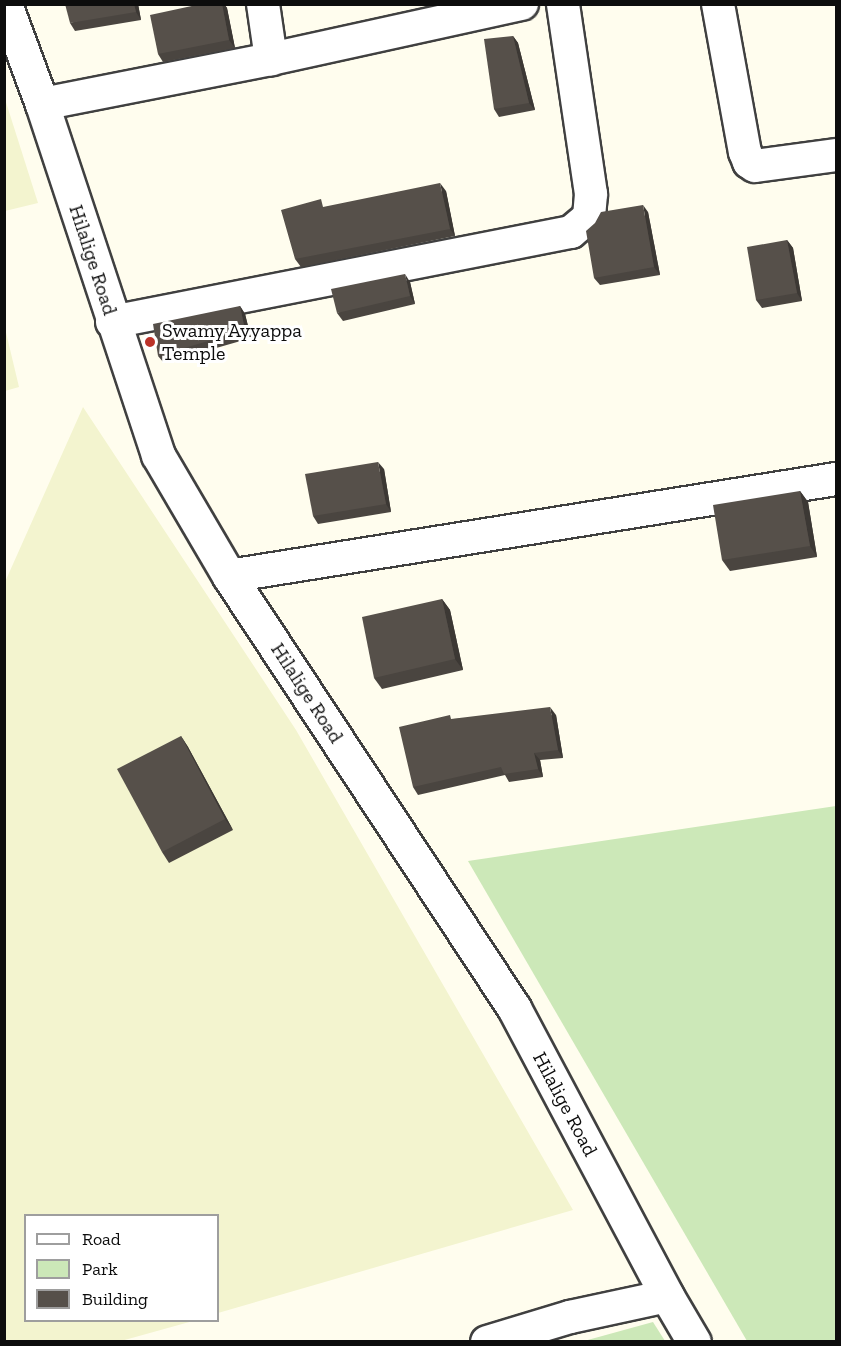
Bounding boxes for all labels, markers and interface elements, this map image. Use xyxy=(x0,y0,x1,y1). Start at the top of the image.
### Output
street label: Hilalige Road xyxy=(64,202,122,318)
place label: Swamy Ayyappa Temple xyxy=(162,318,303,365)
marker: Swamy Ayyappa Temple xyxy=(143,335,157,349)
street label: Hilalige Road xyxy=(266,638,348,748)
street label: Hilalige Road xyxy=(528,1048,602,1160)
legend xyxy=(24,1214,219,1322)
text: Road xyxy=(82,1228,121,1250)
text: Park xyxy=(82,1258,118,1280)
text: Building xyxy=(82,1288,148,1310)

